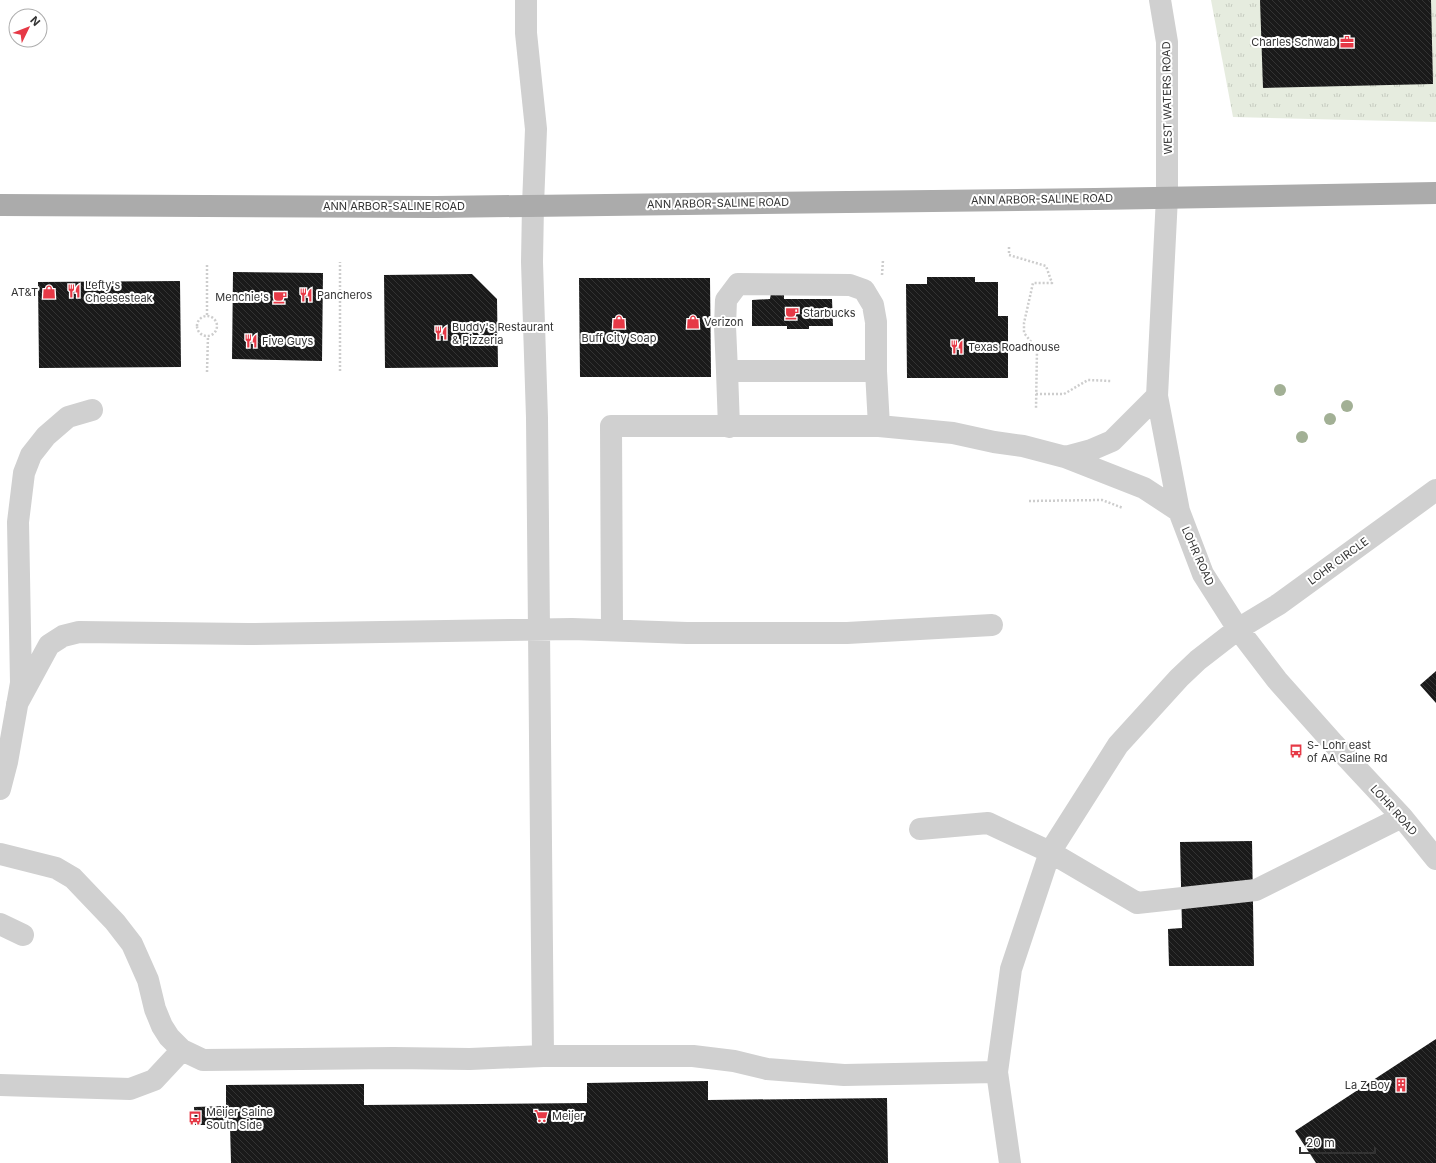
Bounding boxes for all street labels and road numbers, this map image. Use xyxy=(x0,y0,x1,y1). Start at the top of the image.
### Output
street label: WEST WATERS ROAD xyxy=(1159,41,1175,155)
street label: ANN ARBOR-SALINE ROAD xyxy=(971,191,1113,207)
street label: ANN ARBOR-SALINE ROAD xyxy=(647,195,789,211)
street label: ANN ARBOR-SALINE ROAD xyxy=(323,199,465,213)
street label: LOHR ROAD xyxy=(1179,524,1217,588)
street label: LOHR CIRCLE xyxy=(1305,534,1371,588)
street label: LOHR ROAD xyxy=(1368,782,1420,838)

